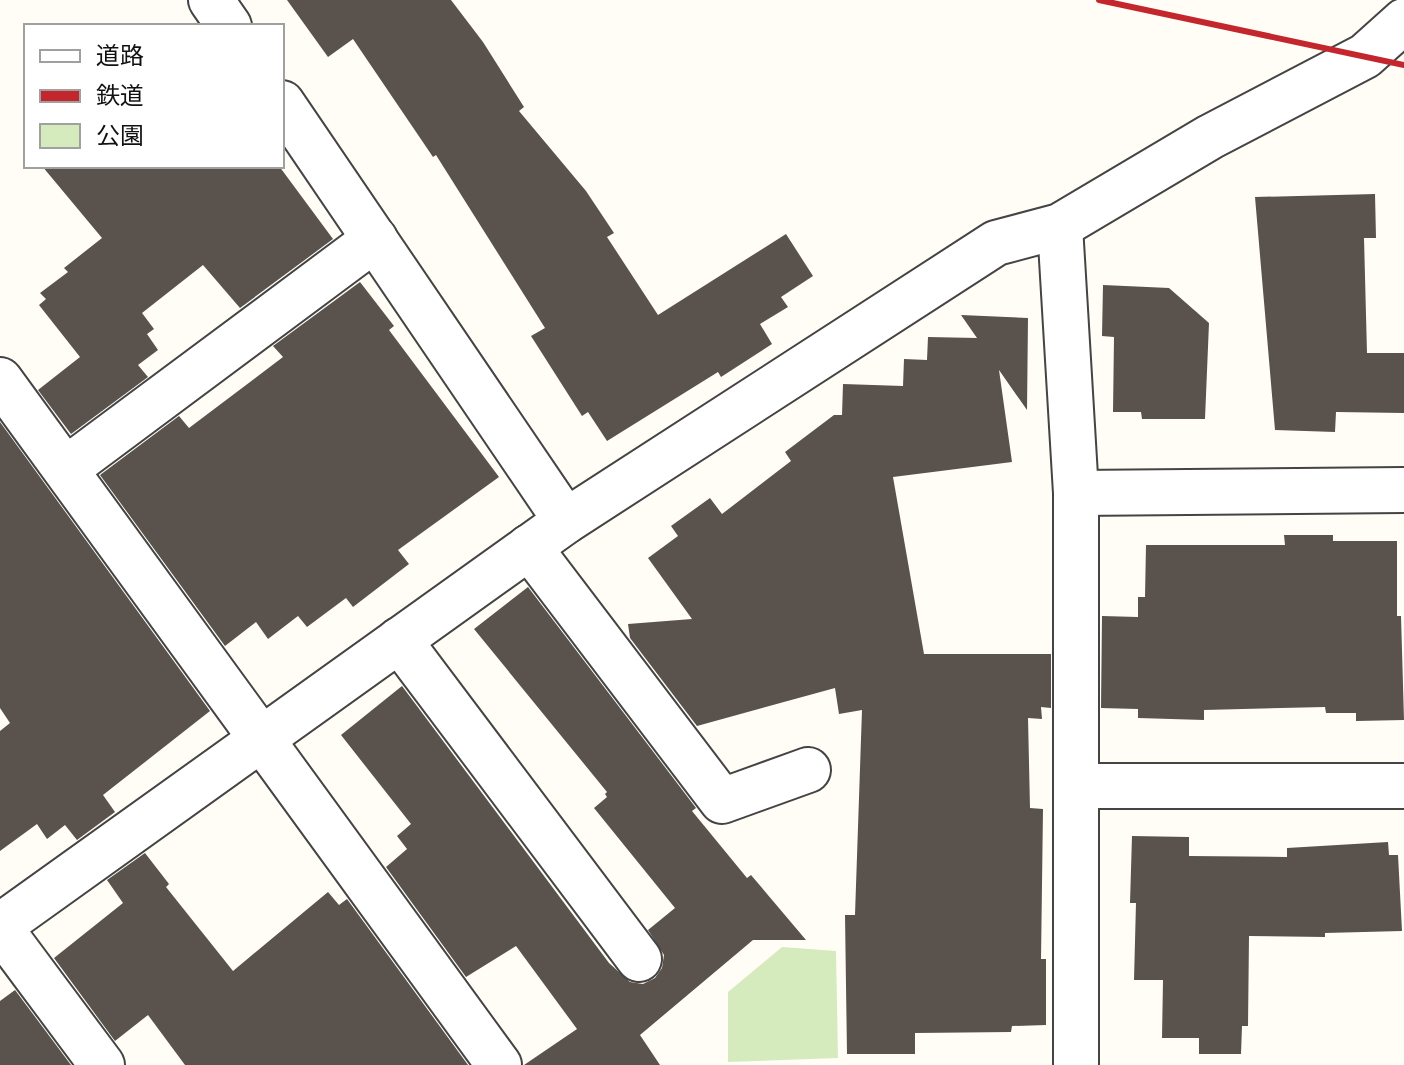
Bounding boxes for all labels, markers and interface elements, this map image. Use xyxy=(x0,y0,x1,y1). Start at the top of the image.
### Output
legend xyxy=(24,24,284,168)
text: 道路 xyxy=(96,36,144,71)
text: 鉄道 xyxy=(96,76,144,111)
text: 公園 xyxy=(96,116,144,151)

